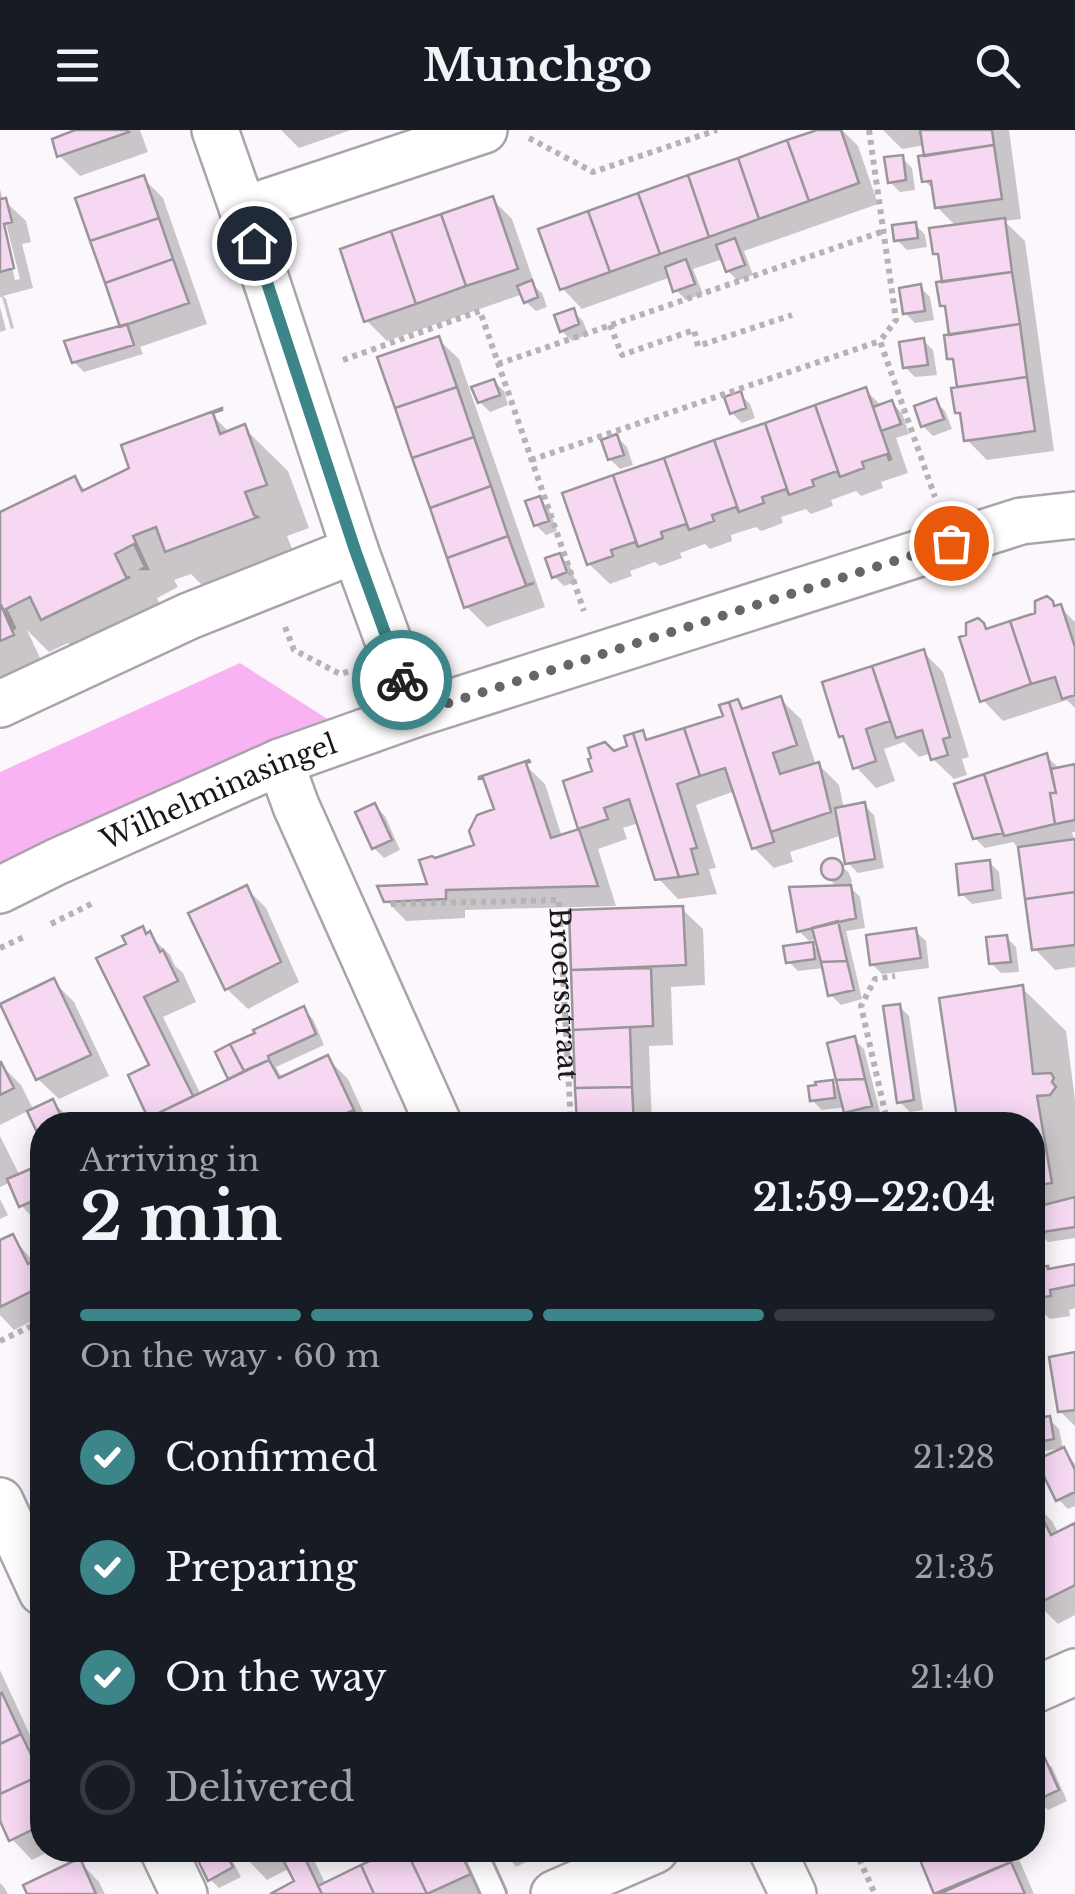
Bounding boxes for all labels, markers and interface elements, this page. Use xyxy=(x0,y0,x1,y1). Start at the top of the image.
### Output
text: Munchgo xyxy=(423,37,652,93)
icon: menu xyxy=(50,38,105,93)
icon: search xyxy=(970,38,1025,93)
pin xyxy=(212,201,297,286)
icon: home xyxy=(227,216,282,271)
pin xyxy=(909,501,994,586)
icon: bag xyxy=(924,516,979,571)
courier xyxy=(352,630,452,730)
icon: bike xyxy=(375,653,430,708)
street label: Wilhelminasingel xyxy=(94,726,342,858)
street label: Broersstraat xyxy=(541,906,586,1082)
text: Arriving in xyxy=(80,1140,259,1180)
text: 21:59–22:04 xyxy=(753,1174,995,1221)
text: 2 min xyxy=(80,1177,282,1258)
text: On the way · 60 m xyxy=(80,1336,380,1376)
icon: check xyxy=(80,1430,135,1485)
text: Confirmed xyxy=(165,1434,378,1481)
text: 21:28 xyxy=(913,1437,995,1477)
icon: check xyxy=(80,1540,135,1595)
text: Preparing xyxy=(165,1544,357,1591)
text: 21:35 xyxy=(914,1547,995,1587)
icon: check xyxy=(80,1650,135,1705)
text: On the way xyxy=(165,1654,387,1701)
text: 21:40 xyxy=(910,1657,995,1697)
text: Delivered xyxy=(165,1764,355,1811)

